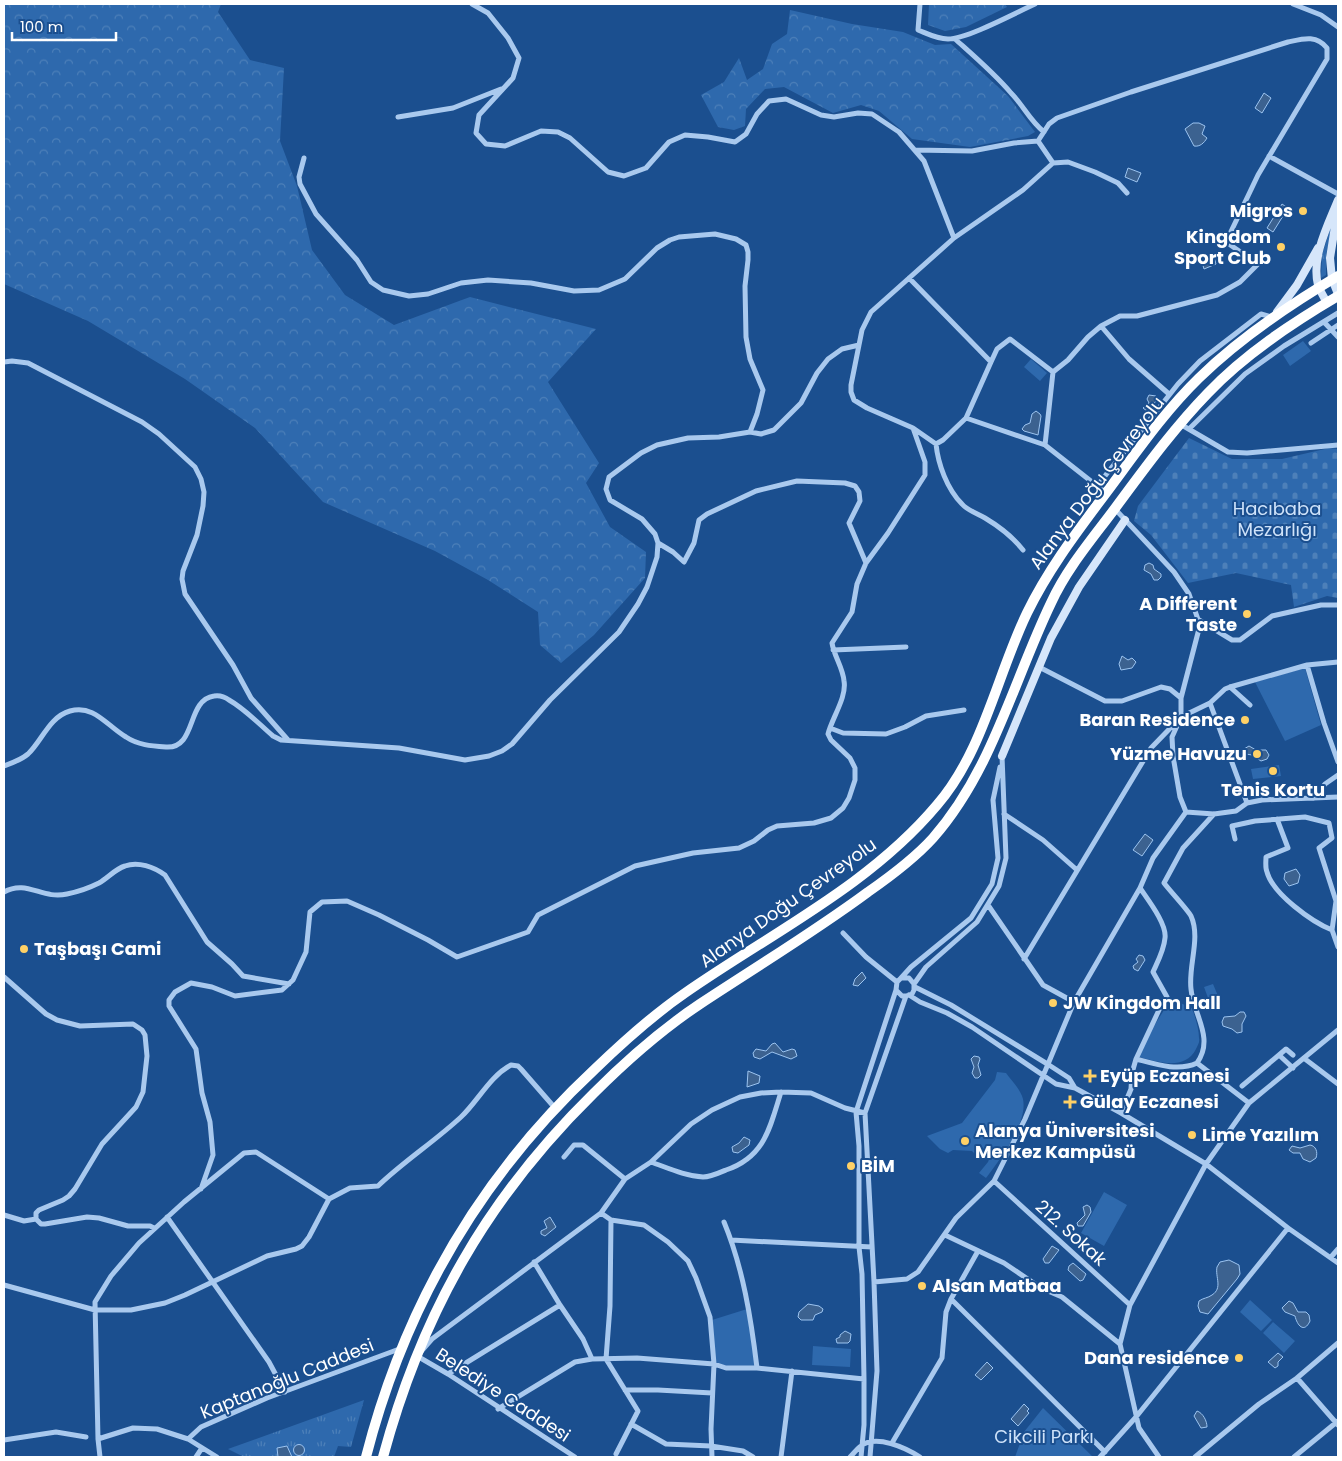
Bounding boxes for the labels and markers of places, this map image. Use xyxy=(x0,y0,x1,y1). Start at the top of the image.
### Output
place label: Migros xyxy=(1230,198,1293,223)
marker: Migros xyxy=(1297,205,1309,217)
place label: Kingdom Sport Club xyxy=(1174,224,1271,270)
marker: Kingdom Sport Club xyxy=(1275,241,1287,253)
place label: A Different Taste xyxy=(1139,591,1237,637)
marker: A Different Taste xyxy=(1241,608,1253,620)
place label: Baran Residence xyxy=(1079,707,1235,732)
marker: Baran Residence xyxy=(1239,714,1251,726)
place label: Yüzme Havuzu xyxy=(1110,741,1247,766)
marker: Yüzme Havuzu xyxy=(1251,748,1263,760)
marker: Tenis Kortu xyxy=(1267,765,1279,777)
place label: Tenis Kortu xyxy=(1221,777,1325,802)
place label: Taşbaşı Cami xyxy=(34,936,161,961)
marker: Taşbaşı Cami xyxy=(18,943,30,955)
place label: JW Kingdom Hall xyxy=(1063,990,1221,1015)
marker: JW Kingdom Hall xyxy=(1047,997,1059,1009)
place label: Eyüp Eczanesi xyxy=(1100,1063,1230,1088)
marker: Eyüp Eczanesi xyxy=(1084,1070,1096,1082)
place label: Gülay Eczanesi xyxy=(1080,1089,1219,1114)
marker: Gülay Eczanesi xyxy=(1064,1096,1076,1108)
place label: Alanya Üniversitesi Merkez Kampüsü xyxy=(975,1118,1155,1164)
place label: Lime Yazılım xyxy=(1202,1122,1319,1147)
marker: Lime Yazılım xyxy=(1186,1129,1198,1141)
marker: Alanya Üniversitesi Merkez Kampüsü xyxy=(959,1135,971,1147)
place label: BİM xyxy=(861,1153,895,1178)
marker: BİM xyxy=(845,1160,857,1172)
place label: Alsan Matbaa xyxy=(932,1273,1062,1298)
marker: Alsan Matbaa xyxy=(916,1280,928,1292)
place label: Dana residence xyxy=(1084,1345,1229,1370)
marker: Dana residence xyxy=(1233,1352,1245,1364)

